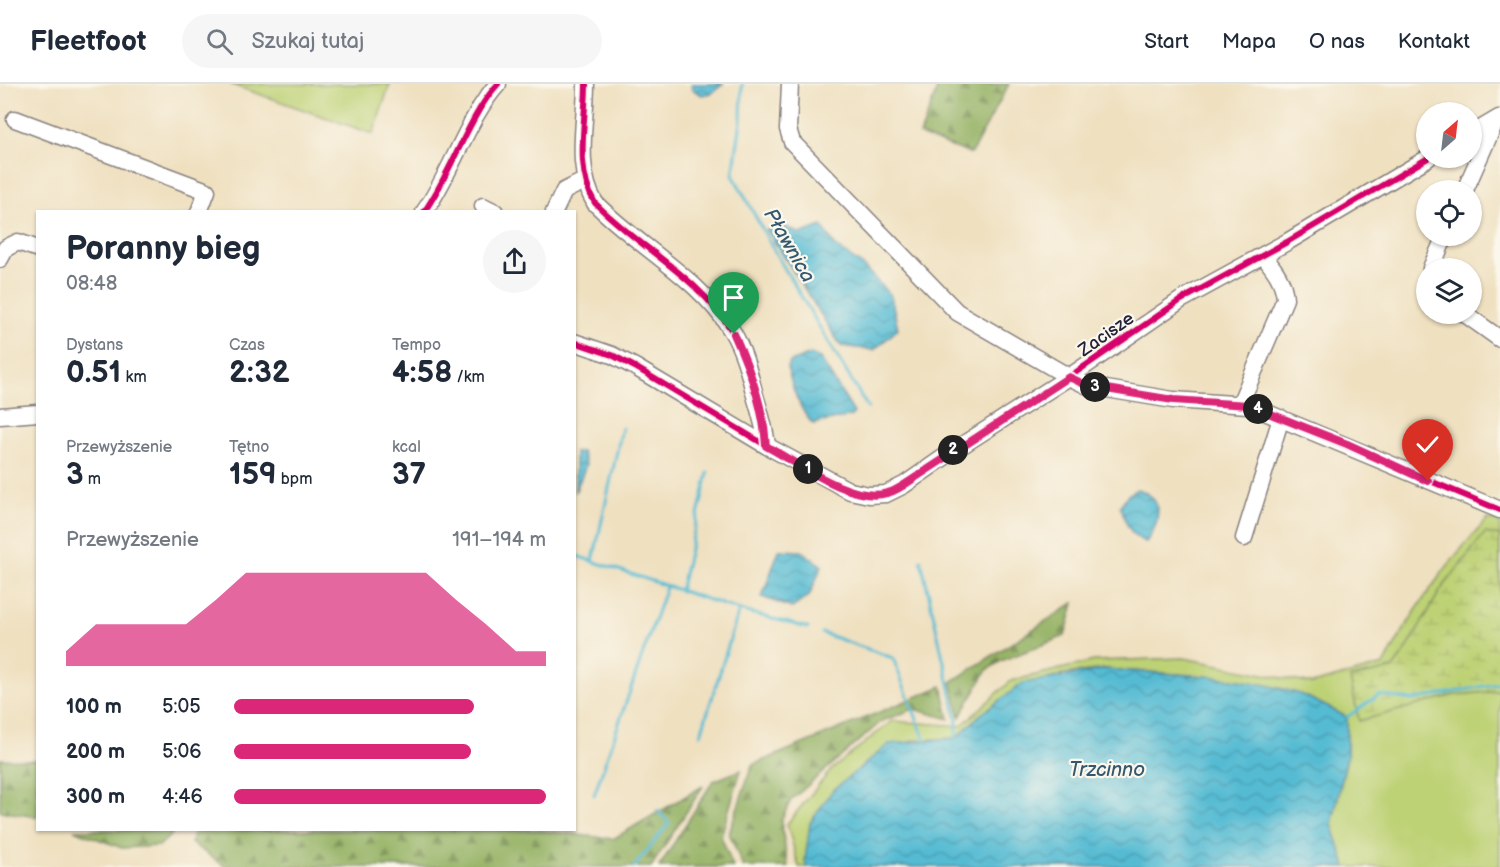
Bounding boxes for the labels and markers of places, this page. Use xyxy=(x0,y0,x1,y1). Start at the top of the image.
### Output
pin xyxy=(708,272,759,334)
pin: 3 xyxy=(1080,372,1110,402)
pin: 4 xyxy=(1243,394,1273,424)
pin xyxy=(1402,419,1453,481)
pin: 2 xyxy=(938,435,968,465)
pin: 1 xyxy=(793,454,823,484)

